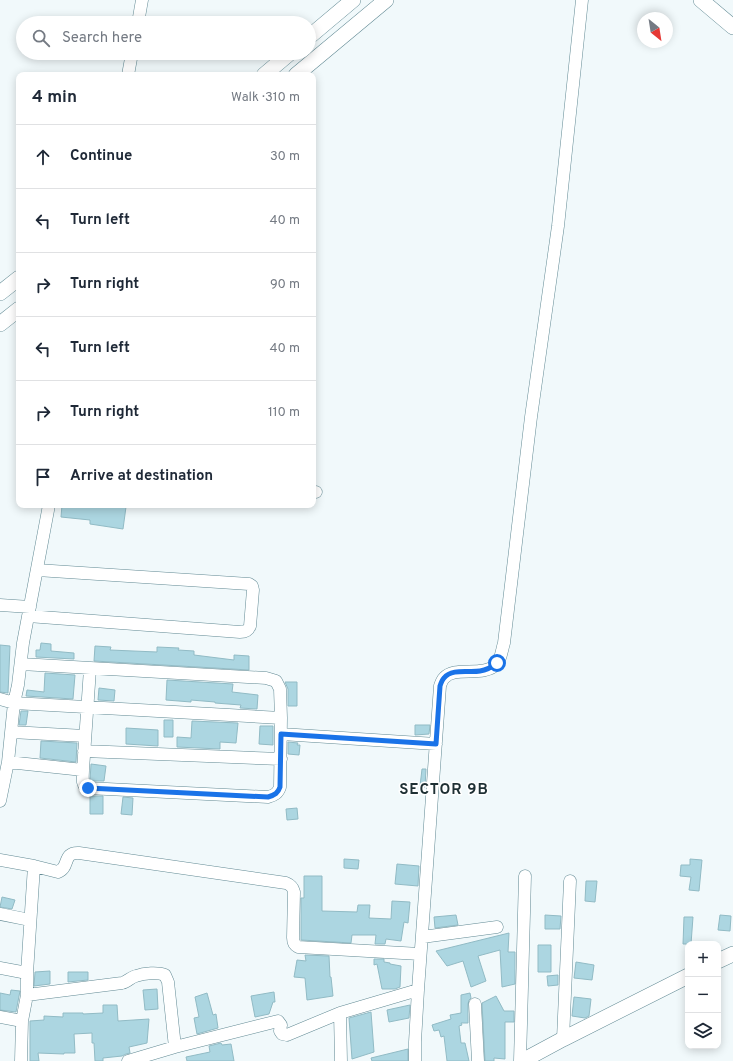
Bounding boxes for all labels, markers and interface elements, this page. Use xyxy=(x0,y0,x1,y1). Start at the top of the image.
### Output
north arrow xyxy=(637,12,673,48)
search box xyxy=(16,16,316,60)
icon: search xyxy=(30,27,52,49)
text: Search here xyxy=(62,29,142,48)
text: 4 min xyxy=(32,87,77,109)
text: Walk · 310 m xyxy=(231,90,300,106)
icon: ahead xyxy=(32,146,54,168)
text: Continue xyxy=(70,147,132,166)
text: 30 m xyxy=(270,149,300,165)
icon: left xyxy=(32,210,54,232)
text: Turn left xyxy=(70,211,130,230)
text: 40 m xyxy=(270,213,300,229)
icon: right xyxy=(32,274,54,296)
text: Turn right xyxy=(70,275,139,294)
text: 90 m xyxy=(270,277,300,293)
icon: left xyxy=(32,338,54,360)
text: Turn left xyxy=(70,339,130,358)
text: 40 m xyxy=(270,341,300,357)
icon: right xyxy=(32,402,54,424)
text: Turn right xyxy=(70,403,139,422)
text: 110 m xyxy=(268,405,300,421)
icon: arrive xyxy=(32,466,54,488)
text: Arrive at destination xyxy=(70,467,213,486)
route start xyxy=(488,654,506,672)
route end xyxy=(79,779,97,797)
district label: SECTOR 9B xyxy=(399,781,489,800)
map controls xyxy=(685,941,721,1049)
button: + xyxy=(685,941,721,977)
button: − xyxy=(685,977,721,1013)
button: layers xyxy=(685,1013,721,1049)

